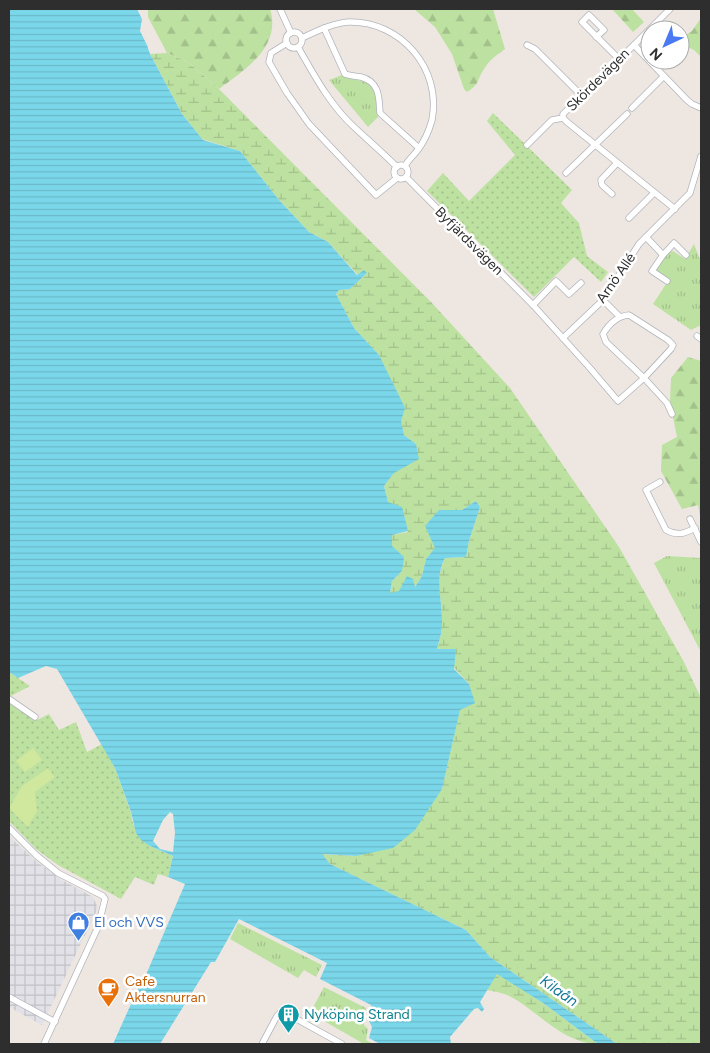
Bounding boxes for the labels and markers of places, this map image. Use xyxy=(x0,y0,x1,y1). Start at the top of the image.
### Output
shop icon: El och VVS xyxy=(66,910,90,941)
place label: El och VVS xyxy=(94,914,164,931)
place label: Cafe Aktersnurran xyxy=(125,973,206,1006)
cafe icon: Cafe Aktersnurran xyxy=(97,977,121,1008)
building icon: Nyköping Strand xyxy=(276,1002,300,1033)
place label: Nyköping Strand xyxy=(304,1006,410,1023)

